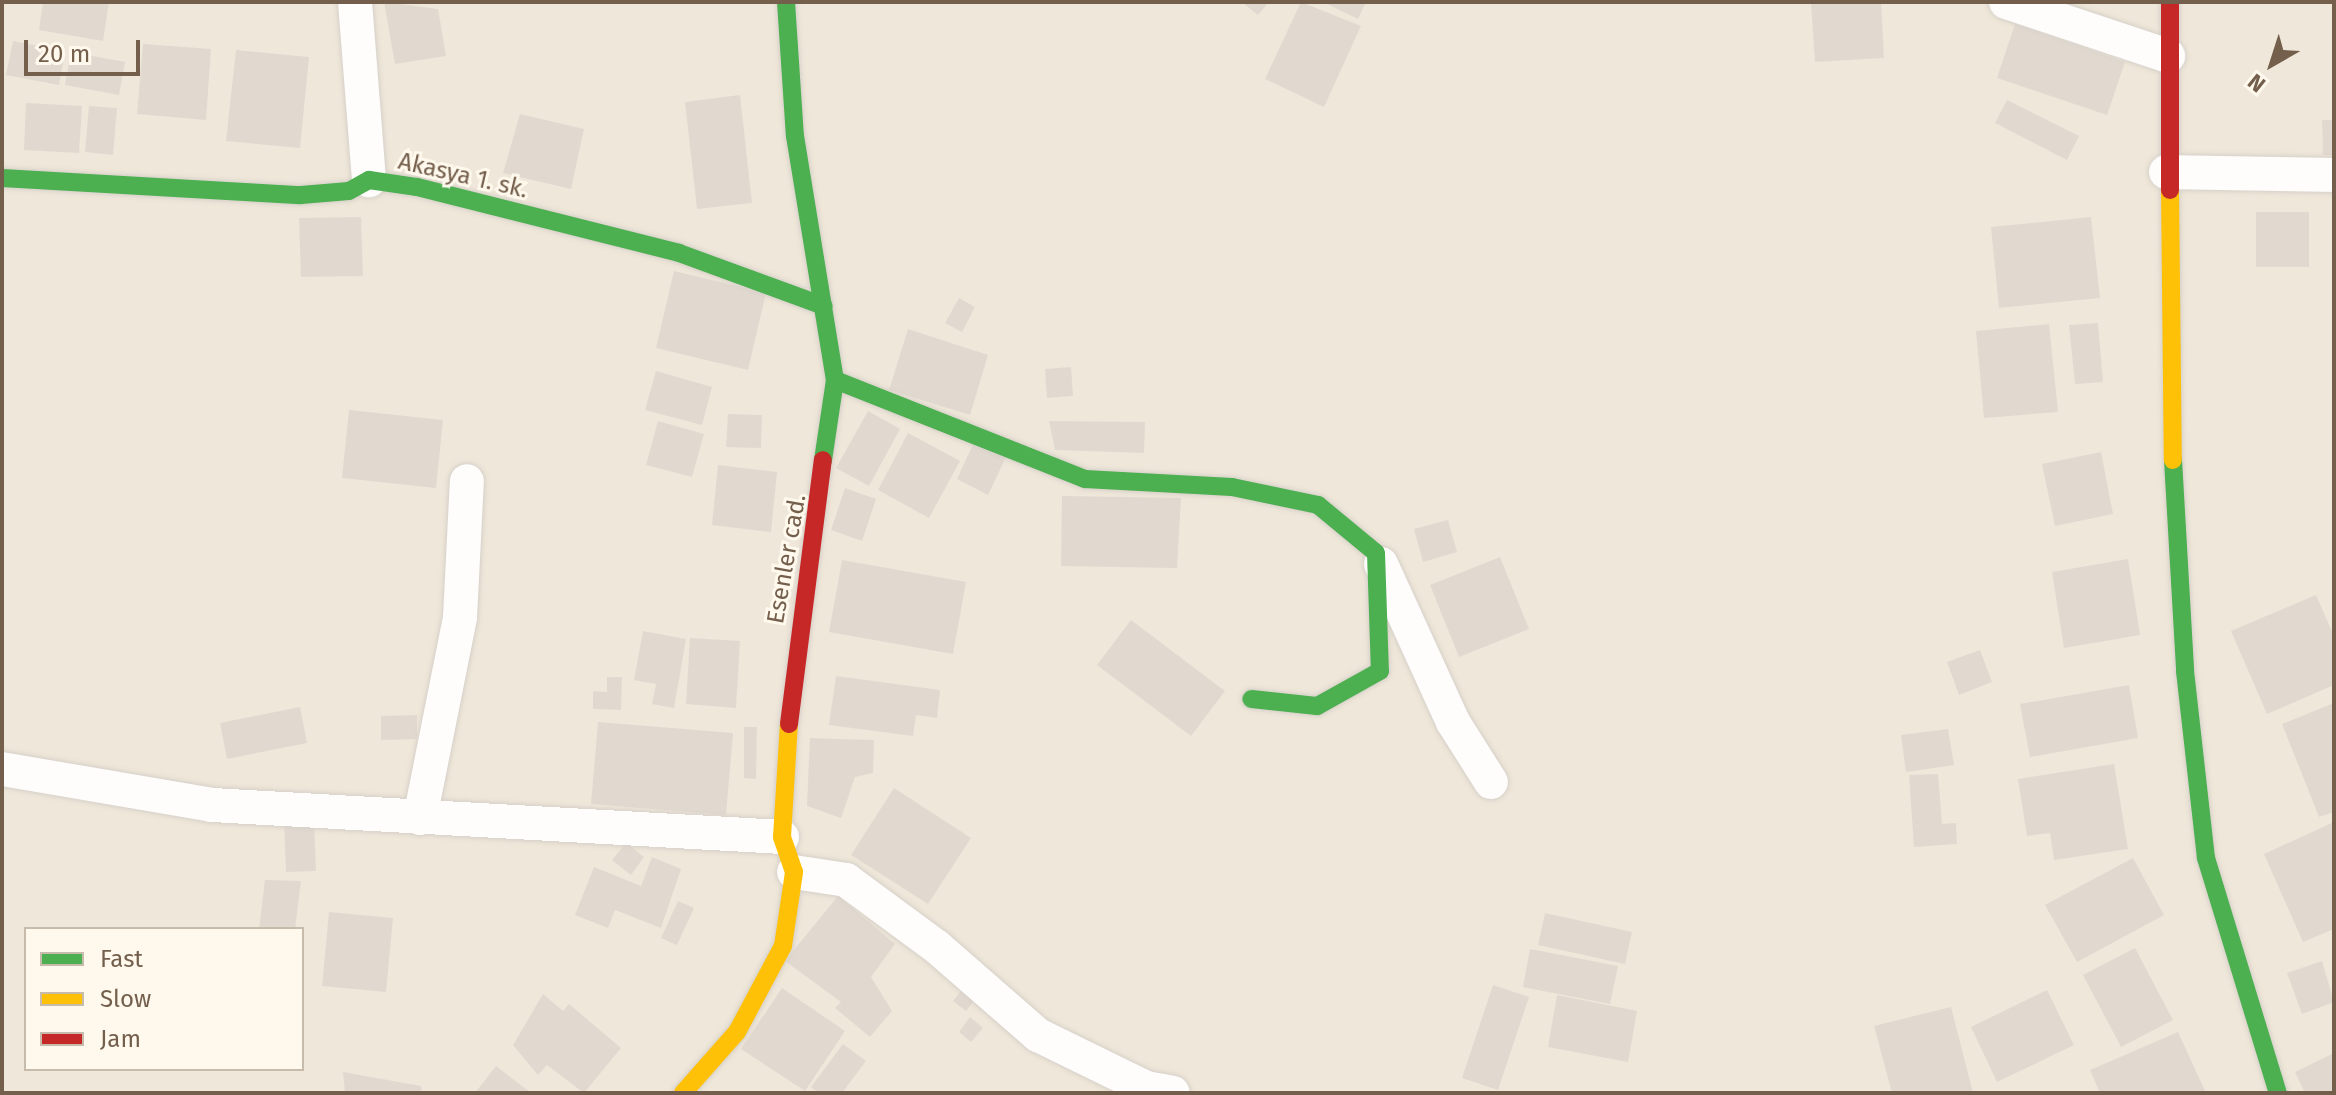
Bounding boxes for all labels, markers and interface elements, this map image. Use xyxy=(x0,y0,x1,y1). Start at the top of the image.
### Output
scale bar xyxy=(28,24,144,74)
north arrow xyxy=(2232,24,2312,104)
text: 20 m xyxy=(38,40,90,68)
text: N xyxy=(2242,68,2271,98)
street label: Akasya 1. sk. xyxy=(395,147,531,205)
street label: Esenler cad. xyxy=(761,492,813,626)
legend xyxy=(24,927,304,1071)
text: Fast xyxy=(100,945,143,973)
text: Slow xyxy=(100,985,151,1013)
text: Jam xyxy=(100,1025,141,1053)

